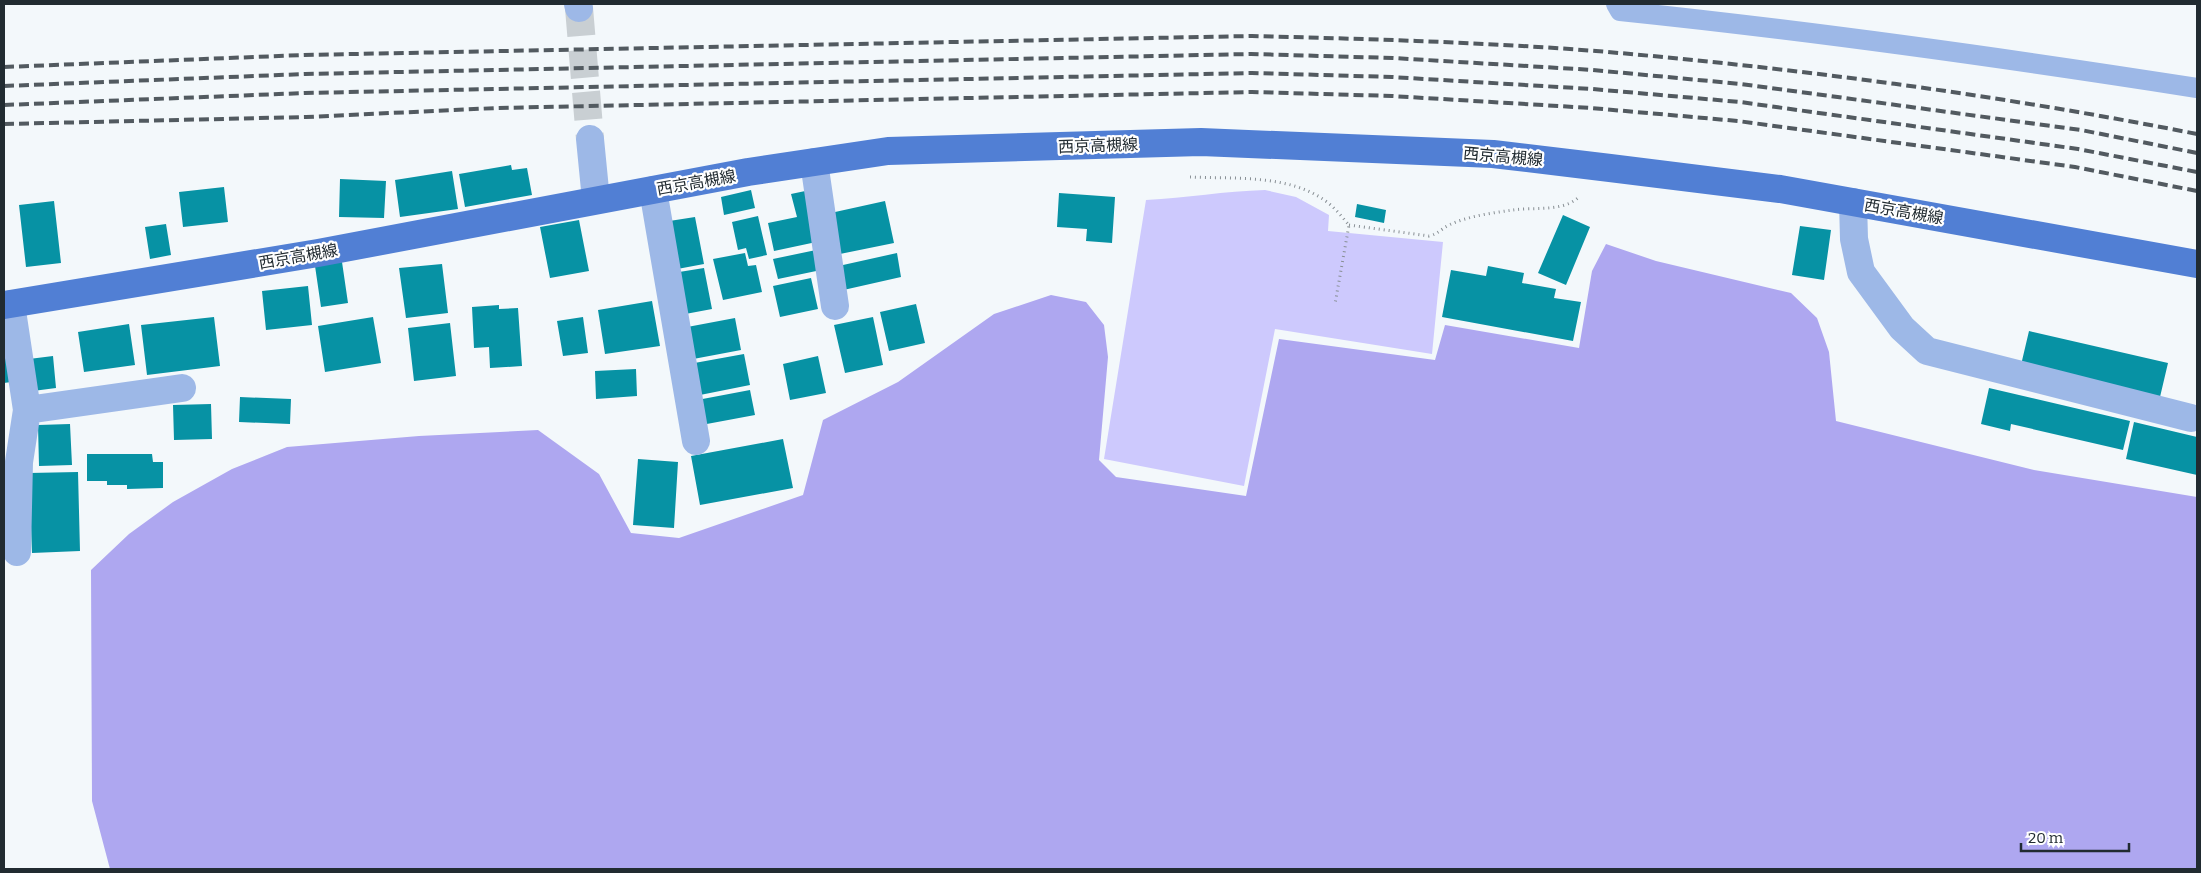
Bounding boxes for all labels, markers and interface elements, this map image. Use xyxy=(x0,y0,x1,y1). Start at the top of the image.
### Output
street label: 西京高槻線 xyxy=(1058,135,1138,156)
street label: 西京高槻線 xyxy=(1462,144,1544,169)
street label: 西京高槻線 xyxy=(655,166,737,199)
street label: 西京高槻線 xyxy=(1863,195,1945,228)
street label: 西京高槻線 xyxy=(257,240,339,273)
scale bar xyxy=(2021,820,2128,852)
text: 20 m xyxy=(2028,829,2064,847)

